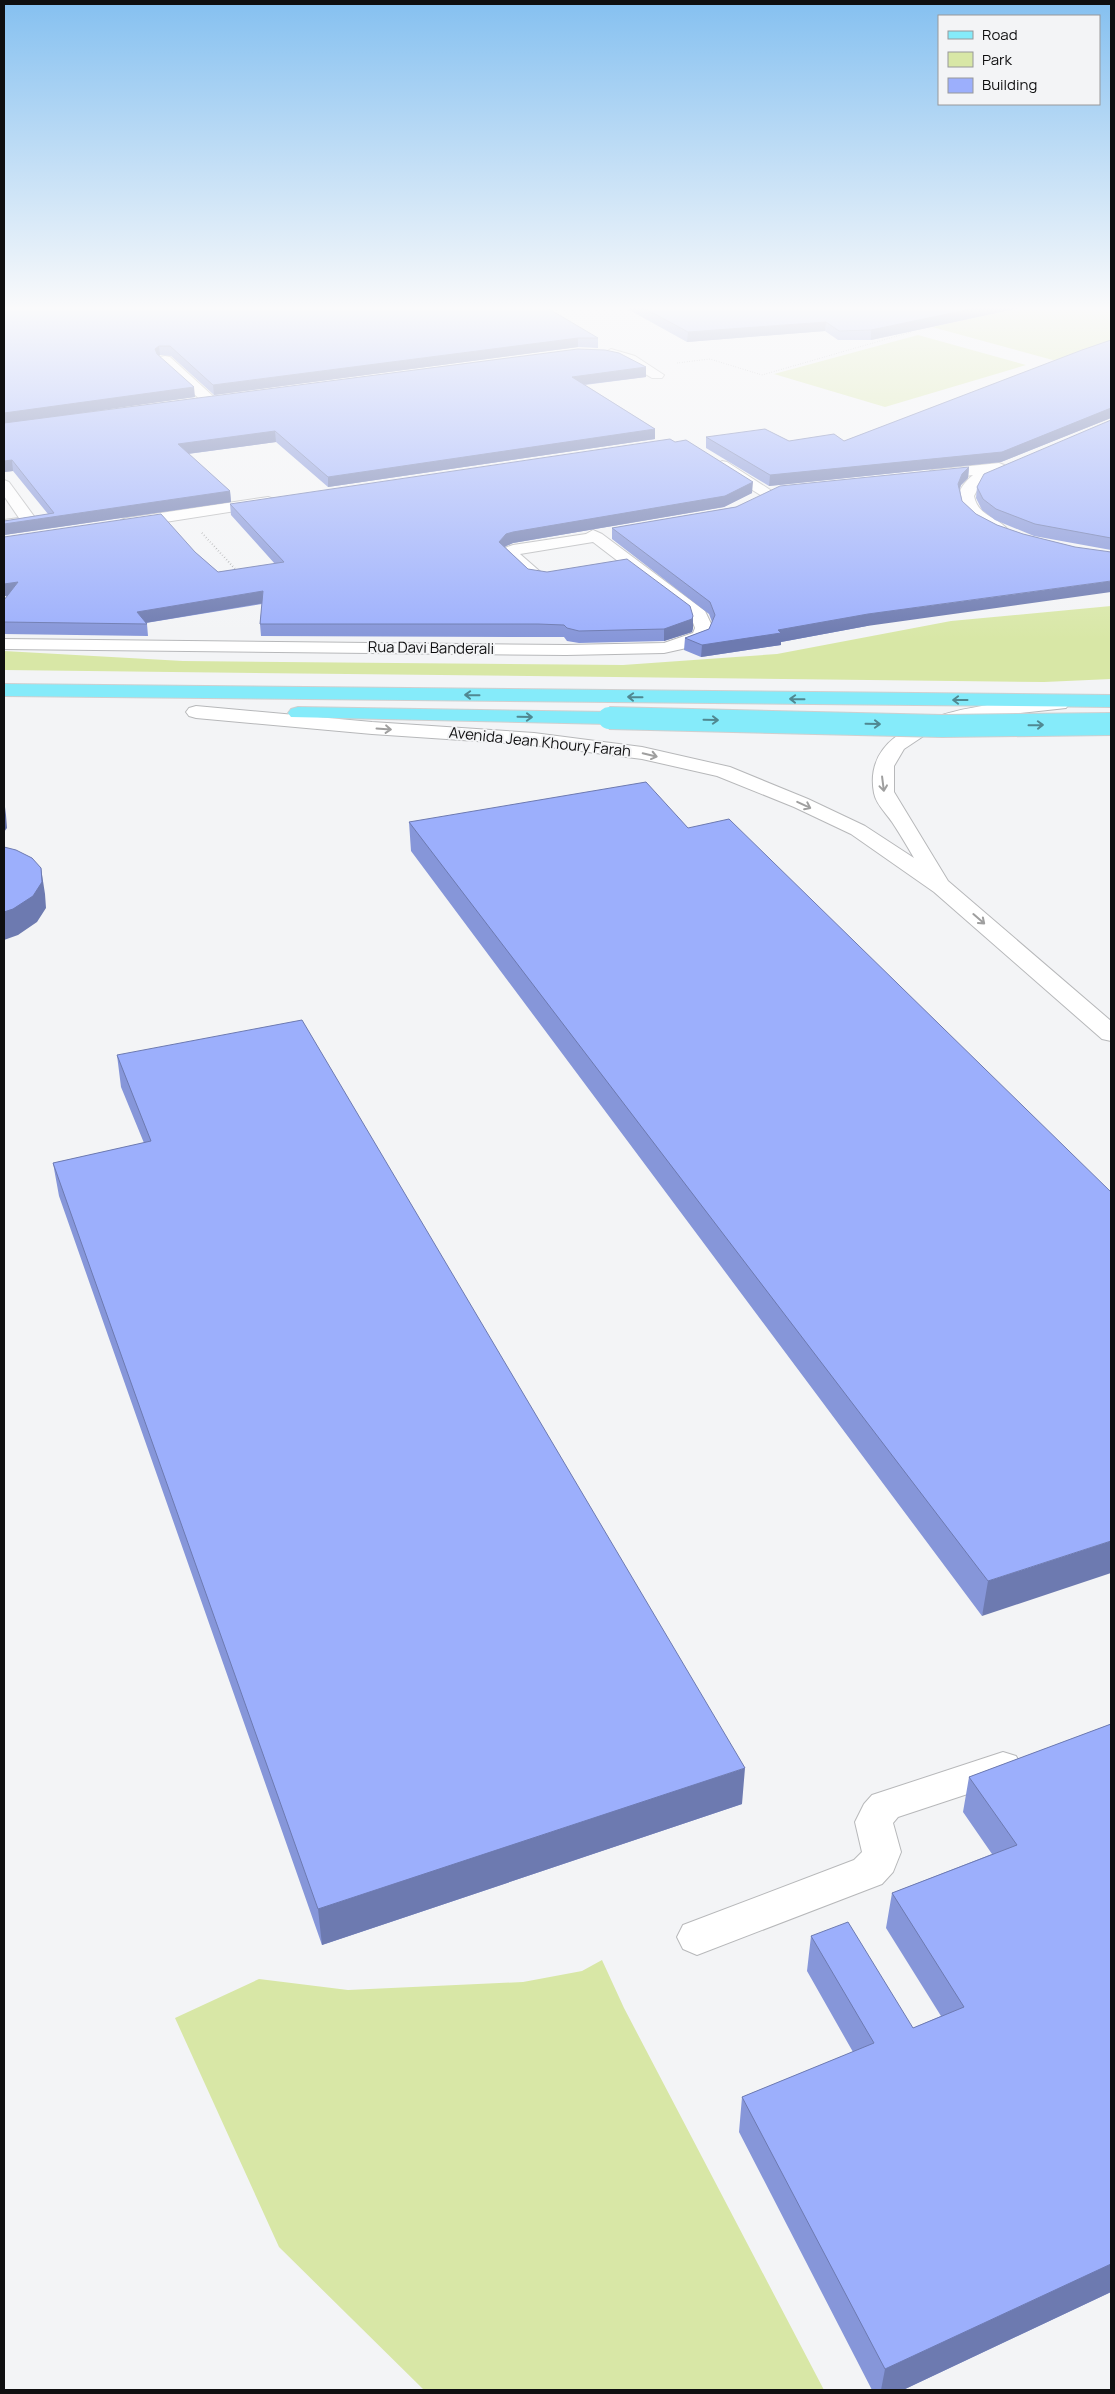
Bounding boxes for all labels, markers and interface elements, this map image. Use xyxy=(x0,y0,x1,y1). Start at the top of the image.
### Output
legend xyxy=(938,15,1100,105)
text: Road xyxy=(982,24,1018,45)
text: Park xyxy=(982,49,1012,70)
text: Building xyxy=(982,74,1037,95)
street label: Rua Davi Banderali xyxy=(368,636,494,659)
one-way arrow xyxy=(464,690,480,700)
one-way arrow xyxy=(627,692,643,702)
one-way arrow xyxy=(789,694,806,704)
one-way arrow xyxy=(952,695,968,705)
one-way arrow xyxy=(516,712,533,722)
one-way arrow xyxy=(702,715,718,725)
one-way arrow xyxy=(864,719,881,729)
street label: Avenida Jean Khoury Farah xyxy=(448,721,632,762)
one-way arrow xyxy=(1027,721,1043,730)
one-way arrow xyxy=(376,724,392,733)
one-way arrow xyxy=(642,751,658,760)
one-way arrow xyxy=(878,776,888,792)
one-way arrow xyxy=(796,800,811,810)
one-way arrow xyxy=(973,913,986,925)

